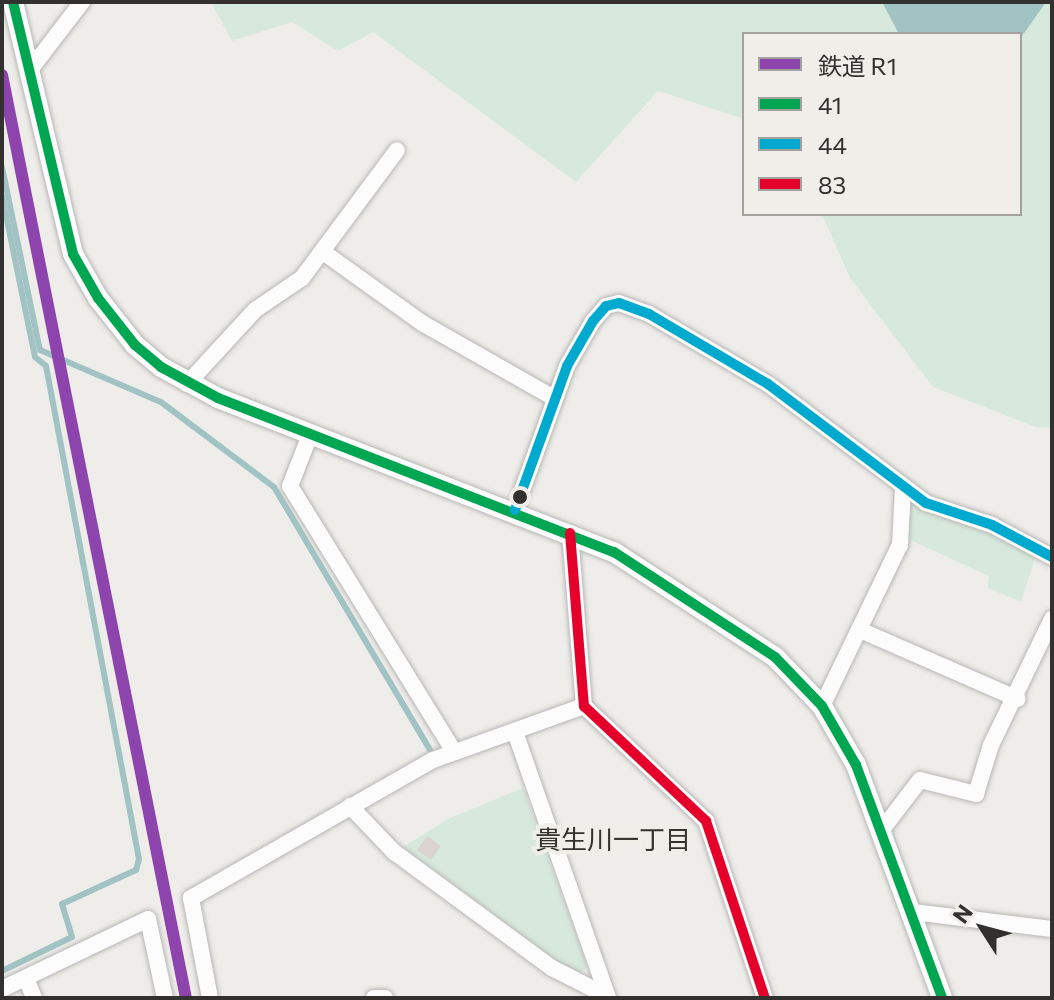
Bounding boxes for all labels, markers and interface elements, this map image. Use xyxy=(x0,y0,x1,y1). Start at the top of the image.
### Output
legend xyxy=(742,32,1022,216)
text: 鉄道 R1 xyxy=(818,51,897,80)
text: 41 xyxy=(818,90,842,119)
text: 44 xyxy=(818,130,847,159)
text: 83 xyxy=(818,170,846,199)
unlabelled marker xyxy=(512,489,528,505)
district label: 貴生川一丁目 xyxy=(535,823,691,855)
north arrow xyxy=(942,888,1022,968)
text: N xyxy=(946,899,978,928)

